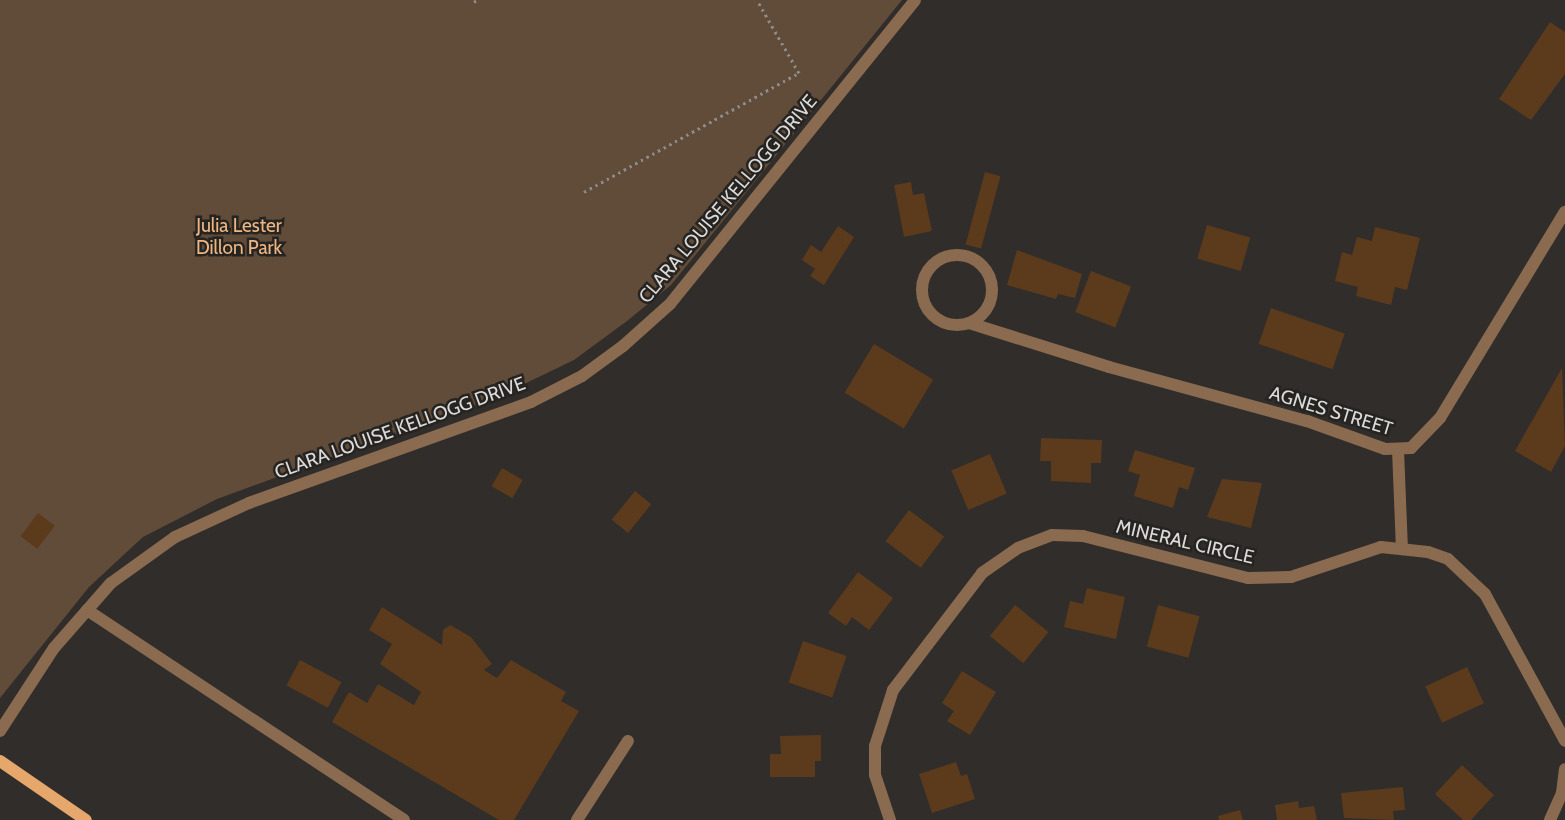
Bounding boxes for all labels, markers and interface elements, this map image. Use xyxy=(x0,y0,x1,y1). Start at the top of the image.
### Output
street label: CLARA LOUISE KELLOGG DRIVE xyxy=(634,90,822,308)
park label: Julia Lester Dillon Park xyxy=(196,215,282,259)
street label: CLARA LOUISE KELLOGG DRIVE xyxy=(272,372,528,484)
street label: AGNES STREET xyxy=(1267,381,1395,441)
street label: MINERAL CIRCLE xyxy=(1114,515,1256,569)

